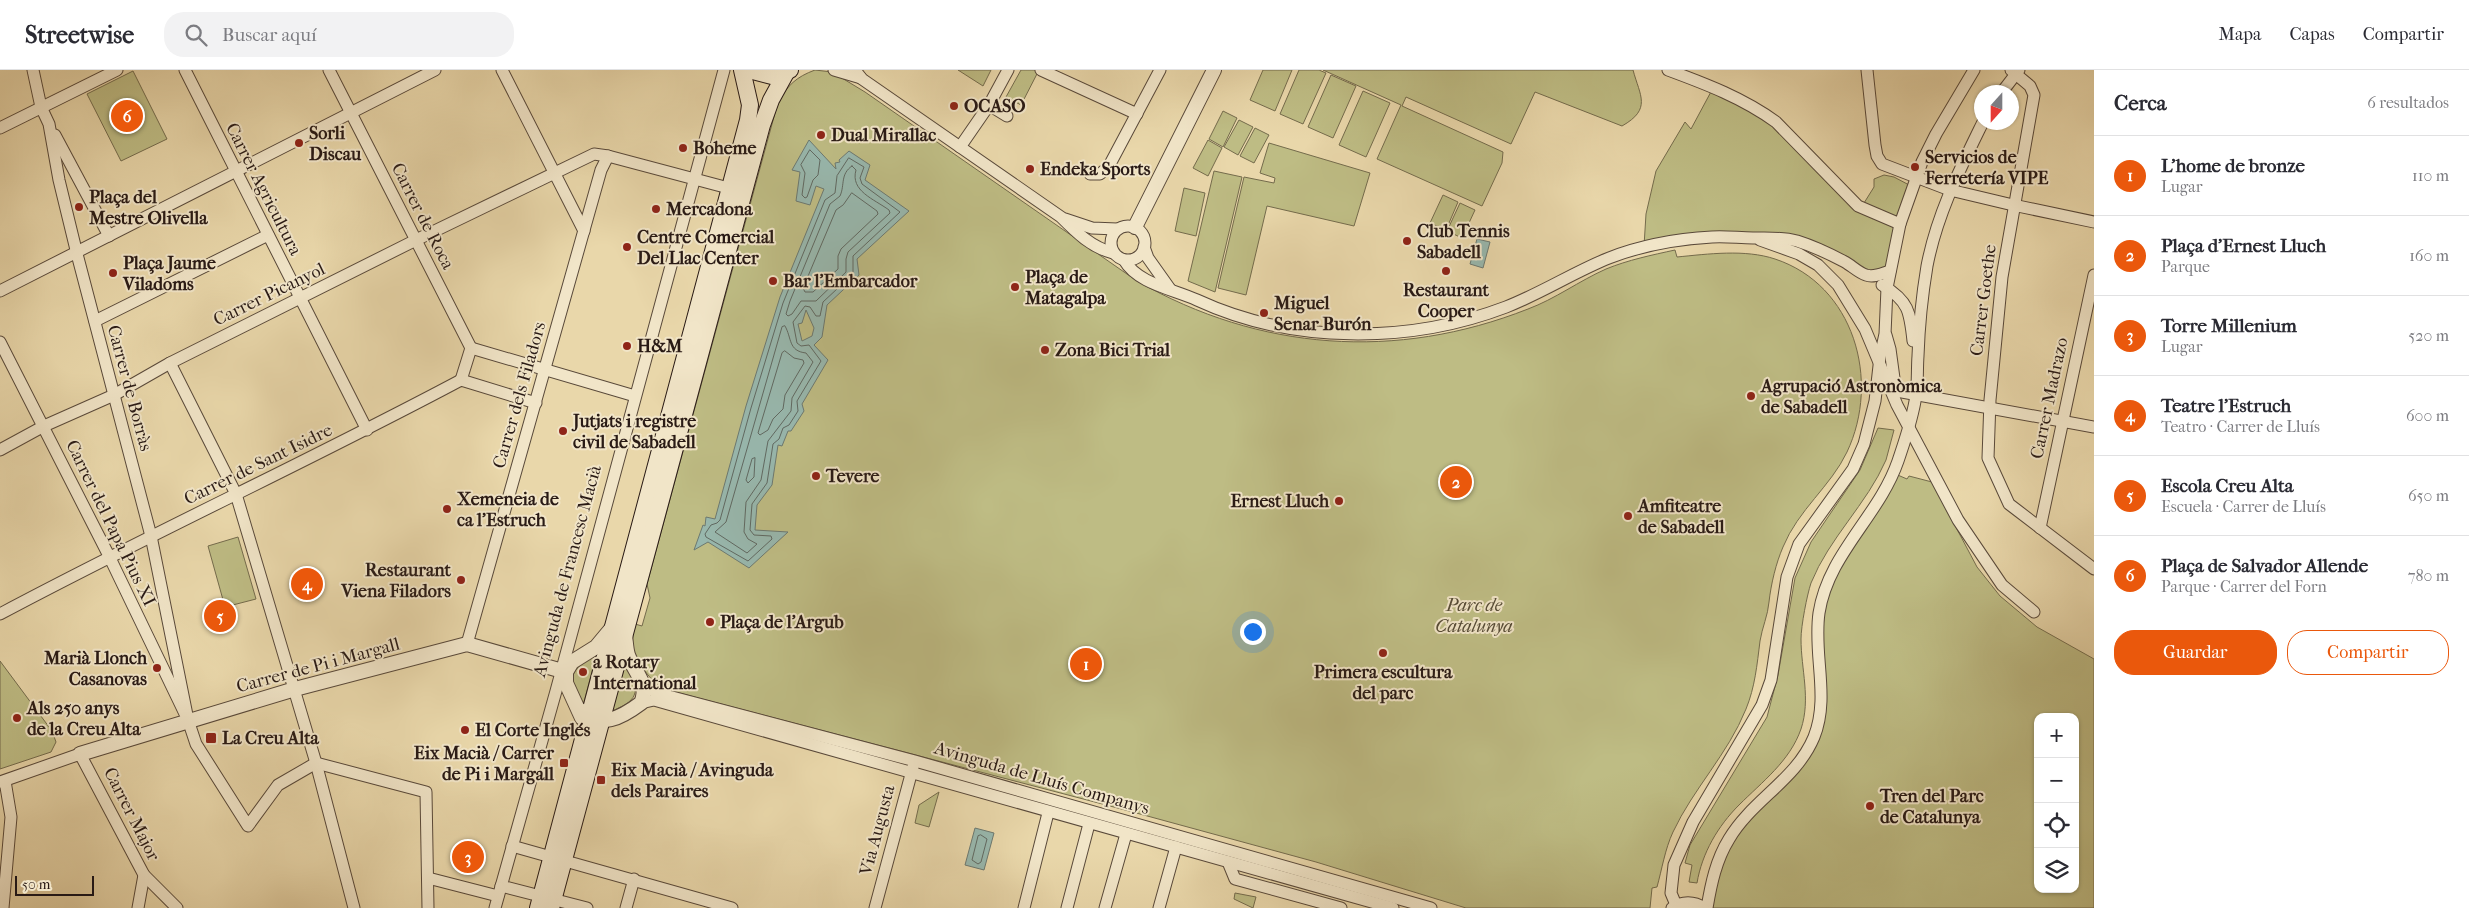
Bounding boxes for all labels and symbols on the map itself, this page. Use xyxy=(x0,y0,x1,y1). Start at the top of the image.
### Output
north arrow xyxy=(1974,85,2019,130)
place label: OCASO xyxy=(964,96,1026,117)
pin: 6 xyxy=(111,97,143,135)
marker: OCASO xyxy=(948,100,960,112)
street label: Carrer Agricultura xyxy=(221,119,306,260)
place label: Sorli Discau xyxy=(309,123,362,165)
place label: Dual Mirallac xyxy=(831,125,936,146)
marker: Dual Mirallac xyxy=(815,129,827,141)
marker: Sorli Discau xyxy=(293,137,305,149)
place label: Boheme xyxy=(693,138,757,159)
marker: Boheme xyxy=(677,142,689,154)
place label: Servicios de Ferretería VIPE xyxy=(1924,147,2049,189)
street label: Carrer de Roca xyxy=(387,159,459,274)
place label: Endeka Sports xyxy=(1040,159,1151,180)
marker: Servicios de Ferretería VIPE xyxy=(1909,161,1921,173)
marker: Endeka Sports xyxy=(1024,163,1036,175)
place label: Plaça del Mestre Olivella xyxy=(88,187,208,229)
place label: Mercadona xyxy=(665,199,753,220)
marker: Plaça del Mestre Olivella xyxy=(73,201,85,213)
marker: Mercadona xyxy=(650,203,662,215)
place label: Club Tennis Sabadell xyxy=(1417,221,1510,263)
place label: Centre Comercial Del Llac Center xyxy=(637,227,775,269)
marker: Club Tennis Sabadell xyxy=(1401,235,1413,247)
marker: Centre Comercial Del Llac Center xyxy=(621,241,633,253)
street label: Carrer Goethe xyxy=(1966,243,2001,357)
place label: Plaça Jaume Viladoms xyxy=(122,253,216,295)
street label: Carrer Picanyol xyxy=(210,258,328,331)
marker: Restaurant Cooper xyxy=(1440,265,1452,277)
marker: Plaça Jaume Viladoms xyxy=(107,267,119,279)
place label: Plaça de Matagalpa xyxy=(1024,267,1106,309)
place label: Bar l'Embarcador xyxy=(783,271,918,292)
marker: Bar l'Embarcador xyxy=(767,275,779,287)
place label: Restaurant Cooper xyxy=(1403,280,1490,322)
marker: Plaça de Matagalpa xyxy=(1009,281,1021,293)
place label: Miguel Senar Burón xyxy=(1273,293,1372,335)
marker: Miguel Senar Burón xyxy=(1258,307,1270,319)
street label: Carrer dels Filadors xyxy=(488,319,551,471)
street label: Carrer de Borràs xyxy=(103,323,157,454)
street label: Carrer Madrazo xyxy=(2026,335,2073,461)
place label: H&M xyxy=(637,336,683,357)
marker: H&M xyxy=(621,340,633,352)
place label: Zona Bici Trial xyxy=(1055,340,1171,361)
marker: Zona Bici Trial xyxy=(1039,344,1051,356)
place label: Agrupació Astronòmica de Sabadell xyxy=(1760,376,1942,418)
marker: Agrupació Astronòmica de Sabadell xyxy=(1745,390,1757,402)
place label: Jutjats i registre civil de Sabadell xyxy=(571,411,697,453)
street label: Carrer de Sant Isidre xyxy=(181,419,336,509)
marker: Jutjats i registre civil de Sabadell xyxy=(557,425,569,437)
street label: Carrer del Papa Pius XI xyxy=(61,437,160,610)
street label: Avinguda de Francesc Macià xyxy=(529,462,606,680)
pin: 2 xyxy=(1440,463,1472,501)
place label: Tevere xyxy=(825,466,879,487)
marker: Tevere xyxy=(810,470,822,482)
place label: Xemeneia de ca l'Estruch xyxy=(456,489,559,531)
place label: Ernest Lluch xyxy=(1230,491,1330,512)
marker: Ernest Lluch xyxy=(1333,495,1345,507)
place label: Amfiteatre de Sabadell xyxy=(1637,496,1726,538)
marker: Xemeneia de ca l'Estruch xyxy=(441,503,453,515)
marker: Amfiteatre de Sabadell xyxy=(1622,510,1634,522)
place label: Restaurant Viena Filadors xyxy=(340,560,452,602)
pin: 4 xyxy=(291,565,323,603)
marker: Restaurant Viena Filadors xyxy=(455,574,467,586)
park label: Parc de Catalunya xyxy=(1435,595,1513,637)
pin: 5 xyxy=(204,597,236,635)
place label: Plaça de l'Argub xyxy=(720,612,844,633)
marker: Plaça de l'Argub xyxy=(704,616,716,628)
your location xyxy=(1240,619,1266,645)
street label: Carrer de Pi i Margall xyxy=(234,634,402,697)
pin: 1 xyxy=(1070,645,1102,683)
marker: Primera escultura del parc xyxy=(1377,647,1389,659)
place label: Marià Llonch Casanovas xyxy=(43,648,148,690)
place label: a Rotary International xyxy=(593,652,697,694)
marker: Marià Llonch Casanovas xyxy=(151,662,163,674)
place label: Primera escultura del parc xyxy=(1314,662,1453,704)
marker: a Rotary International xyxy=(577,666,589,678)
place label: Als 250 anys de la Creu Alta xyxy=(26,698,141,740)
marker: Als 250 anys de la Creu Alta xyxy=(11,712,23,724)
place label: El Corte Inglés xyxy=(475,720,591,741)
marker: El Corte Inglés xyxy=(459,724,471,736)
place label: La Creu Alta xyxy=(222,728,320,749)
marker: La Creu Alta xyxy=(204,731,218,745)
street label: Avinguda de Lluís Companys xyxy=(931,737,1152,819)
place label: Eix Macià / Carrer de Pi i Margall xyxy=(414,743,555,785)
marker: Eix Macià / Carrer de Pi i Margall xyxy=(558,757,570,769)
place label: Eix Macià / Avinguda dels Paraires xyxy=(611,760,774,802)
street label: Carrer Major xyxy=(99,764,164,865)
marker: Eix Macià / Avinguda dels Paraires xyxy=(595,774,607,786)
street label: Via Augusta xyxy=(855,782,900,878)
place label: Tren del Parc de Catalunya xyxy=(1879,786,1984,828)
marker: Tren del Parc de Catalunya xyxy=(1864,800,1876,812)
pin: 3 xyxy=(452,838,484,876)
scale bar xyxy=(15,873,94,896)

